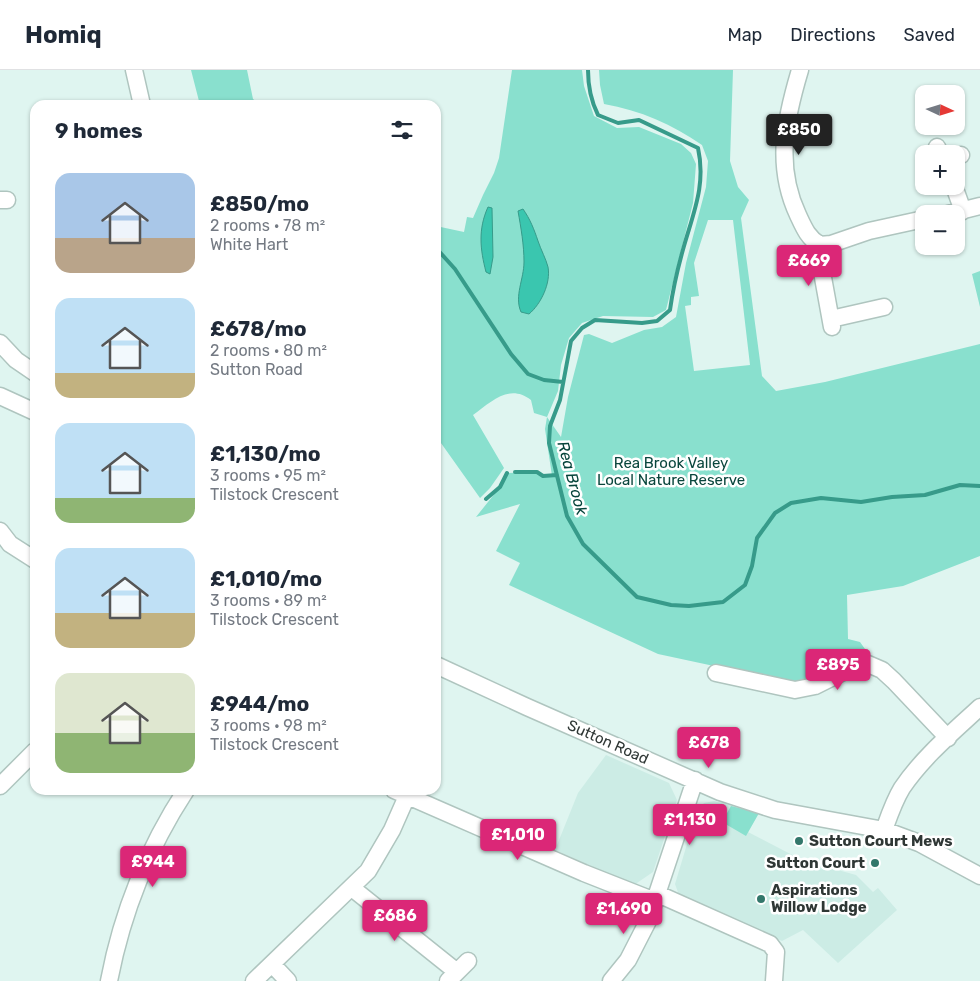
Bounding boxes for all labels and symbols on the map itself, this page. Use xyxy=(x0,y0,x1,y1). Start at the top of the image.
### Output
north arrow xyxy=(915,85,965,135)
pin: £850 xyxy=(769,114,829,156)
pin: £669 xyxy=(779,244,839,287)
water label: Rea Brook xyxy=(554,439,592,518)
park label: Rea Brook Valley Local Nature Reserve xyxy=(597,454,745,489)
pin: £895 xyxy=(808,648,868,691)
street label: Sutton Road xyxy=(565,716,651,768)
pin: £678 xyxy=(679,726,739,769)
pin: £1,130 xyxy=(649,804,731,846)
pin: £1,010 xyxy=(477,818,559,861)
place label: Sutton Court Mews xyxy=(809,832,953,850)
marker: Sutton Court Mews xyxy=(793,835,805,847)
pin: £944 xyxy=(123,846,183,888)
place label: Sutton Court xyxy=(766,854,865,872)
marker: Sutton Court xyxy=(869,857,881,869)
place label: Aspirations Willow Lodge xyxy=(771,881,867,916)
pin: £1,690 xyxy=(583,892,665,935)
marker: Aspirations Willow Lodge xyxy=(755,893,767,905)
pin: £686 xyxy=(365,900,425,942)

